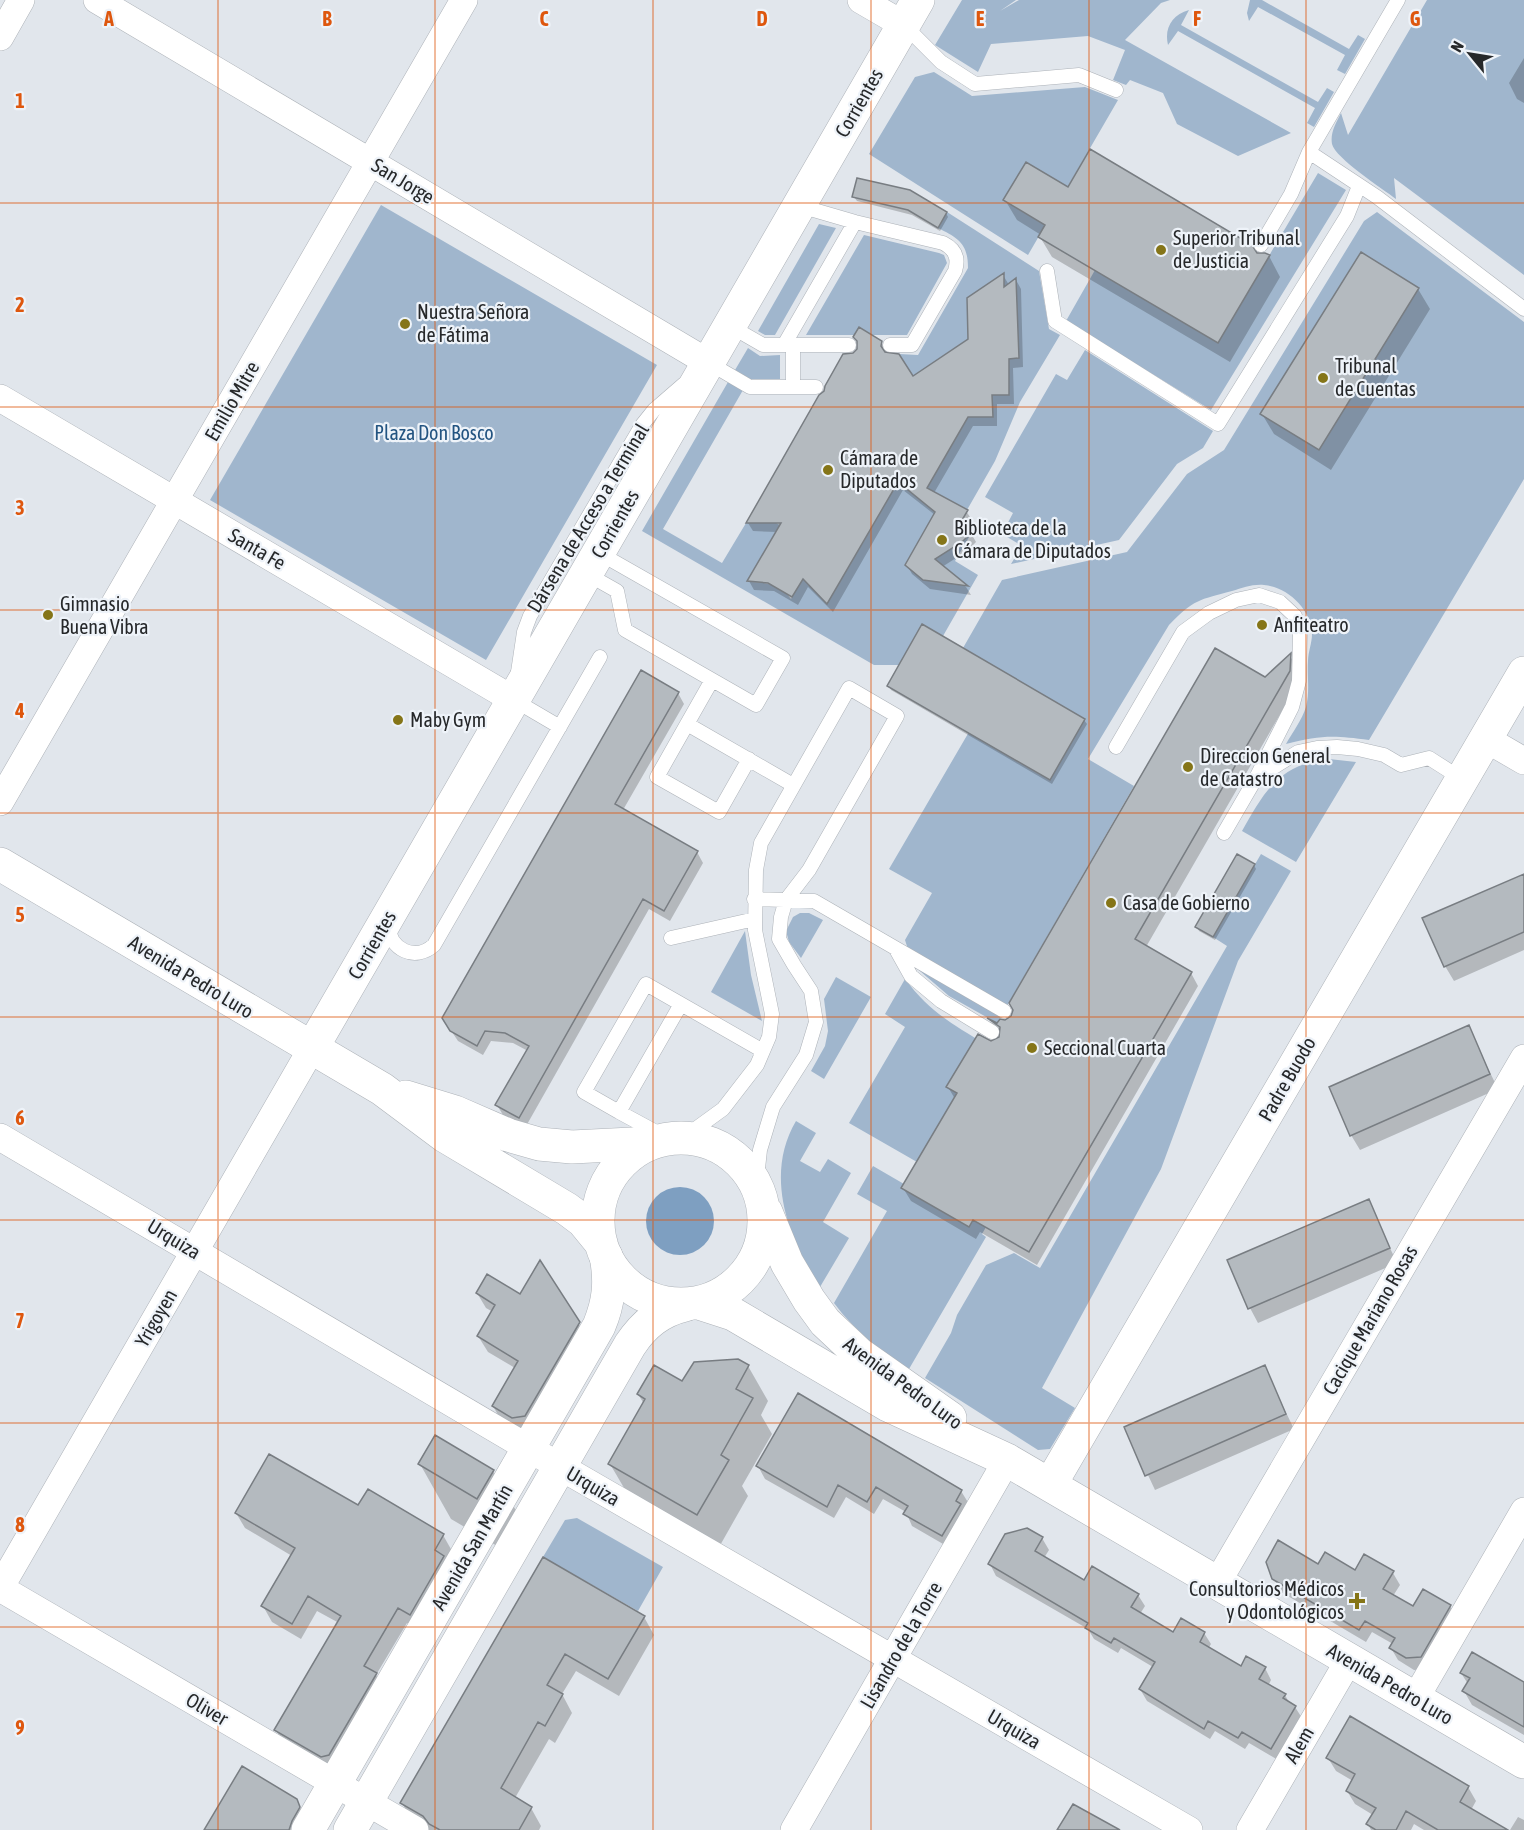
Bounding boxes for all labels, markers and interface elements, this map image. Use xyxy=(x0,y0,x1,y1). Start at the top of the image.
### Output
text: A xyxy=(103,7,114,30)
text: B xyxy=(322,7,332,30)
text: C xyxy=(540,7,549,30)
text: D xyxy=(756,7,768,30)
text: E xyxy=(976,7,985,30)
text: F xyxy=(1193,7,1201,30)
text: G xyxy=(1410,7,1421,30)
north arrow xyxy=(1440,24,1500,84)
text: N xyxy=(1447,38,1467,55)
street label: Corrientes xyxy=(830,64,887,141)
text: 1 xyxy=(15,89,25,112)
street label: San Jorge xyxy=(368,153,439,208)
place label: Superior Tribunal de Justicia xyxy=(1173,226,1300,272)
marker: Superior Tribunal de Justicia xyxy=(1154,243,1168,257)
text: 2 xyxy=(15,293,25,316)
place label: Nuestra Señora de Fátima xyxy=(417,300,529,346)
marker: Nuestra Señora de Fátima xyxy=(398,317,412,331)
place label: Tribunal de Cuentas xyxy=(1335,354,1416,400)
street label: Emilio Mitre xyxy=(200,357,264,445)
marker: Tribunal de Cuentas xyxy=(1316,371,1330,385)
street label: Dársena de Acceso a Terminal xyxy=(522,418,654,616)
park label: Plaza Don Bosco xyxy=(374,421,494,444)
place label: Cámara de Diputados xyxy=(840,446,918,492)
marker: Cámara de Diputados xyxy=(821,463,835,477)
street label: Corrientes xyxy=(586,485,643,562)
text: 3 xyxy=(15,496,25,519)
place label: Biblioteca de la Cámara de Diputados xyxy=(954,516,1111,562)
street label: Santa Fe xyxy=(225,523,290,574)
marker: Biblioteca de la Cámara de Diputados xyxy=(935,533,949,547)
place label: Gimnasio Buena Vibra xyxy=(60,592,149,638)
marker: Gimnasio Buena Vibra xyxy=(41,608,55,622)
place label: Anfiteatro xyxy=(1274,613,1349,636)
marker: Anfiteatro xyxy=(1255,618,1269,632)
text: 4 xyxy=(14,699,25,722)
place label: Maby Gym xyxy=(410,708,486,731)
marker: Maby Gym xyxy=(391,713,405,727)
place label: Direccion General de Catastro xyxy=(1200,744,1331,790)
marker: Direccion General de Catastro xyxy=(1181,760,1195,774)
place label: Casa de Gobierno xyxy=(1123,891,1250,914)
marker: Casa de Gobierno xyxy=(1104,896,1118,910)
text: 5 xyxy=(15,903,25,926)
street label: Corrientes xyxy=(343,906,400,983)
street label: Avenida Pedro Luro xyxy=(125,930,258,1023)
street label: Padre Buodo xyxy=(1253,1033,1320,1125)
place label: Seccional Cuarta xyxy=(1044,1036,1166,1059)
marker: Seccional Cuarta xyxy=(1025,1041,1039,1055)
text: 6 xyxy=(15,1106,25,1129)
street label: Urquiza xyxy=(143,1214,205,1263)
street label: Cacique Mariano Rosas xyxy=(1318,1241,1422,1398)
street label: Yrigoyen xyxy=(130,1285,181,1351)
text: 7 xyxy=(15,1309,25,1332)
street label: Avenida Pedro Luro xyxy=(839,1332,967,1433)
street label: Urquiza xyxy=(562,1461,624,1510)
street label: Avenida San Martín xyxy=(426,1480,517,1614)
text: 8 xyxy=(15,1513,25,1536)
street label: Lisandro de la Torre xyxy=(855,1577,946,1712)
place label: Consultorios Médicos y Odontológicos xyxy=(1189,1577,1344,1623)
marker: Consultorios Médicos y Odontológicos xyxy=(1348,1592,1366,1610)
street label: Avenida Pedro Luro xyxy=(1323,1638,1457,1729)
street label: Oliver xyxy=(182,1687,233,1730)
street label: Urquiza xyxy=(983,1704,1045,1753)
text: 9 xyxy=(15,1716,25,1739)
street label: Alem xyxy=(1279,1722,1318,1767)

